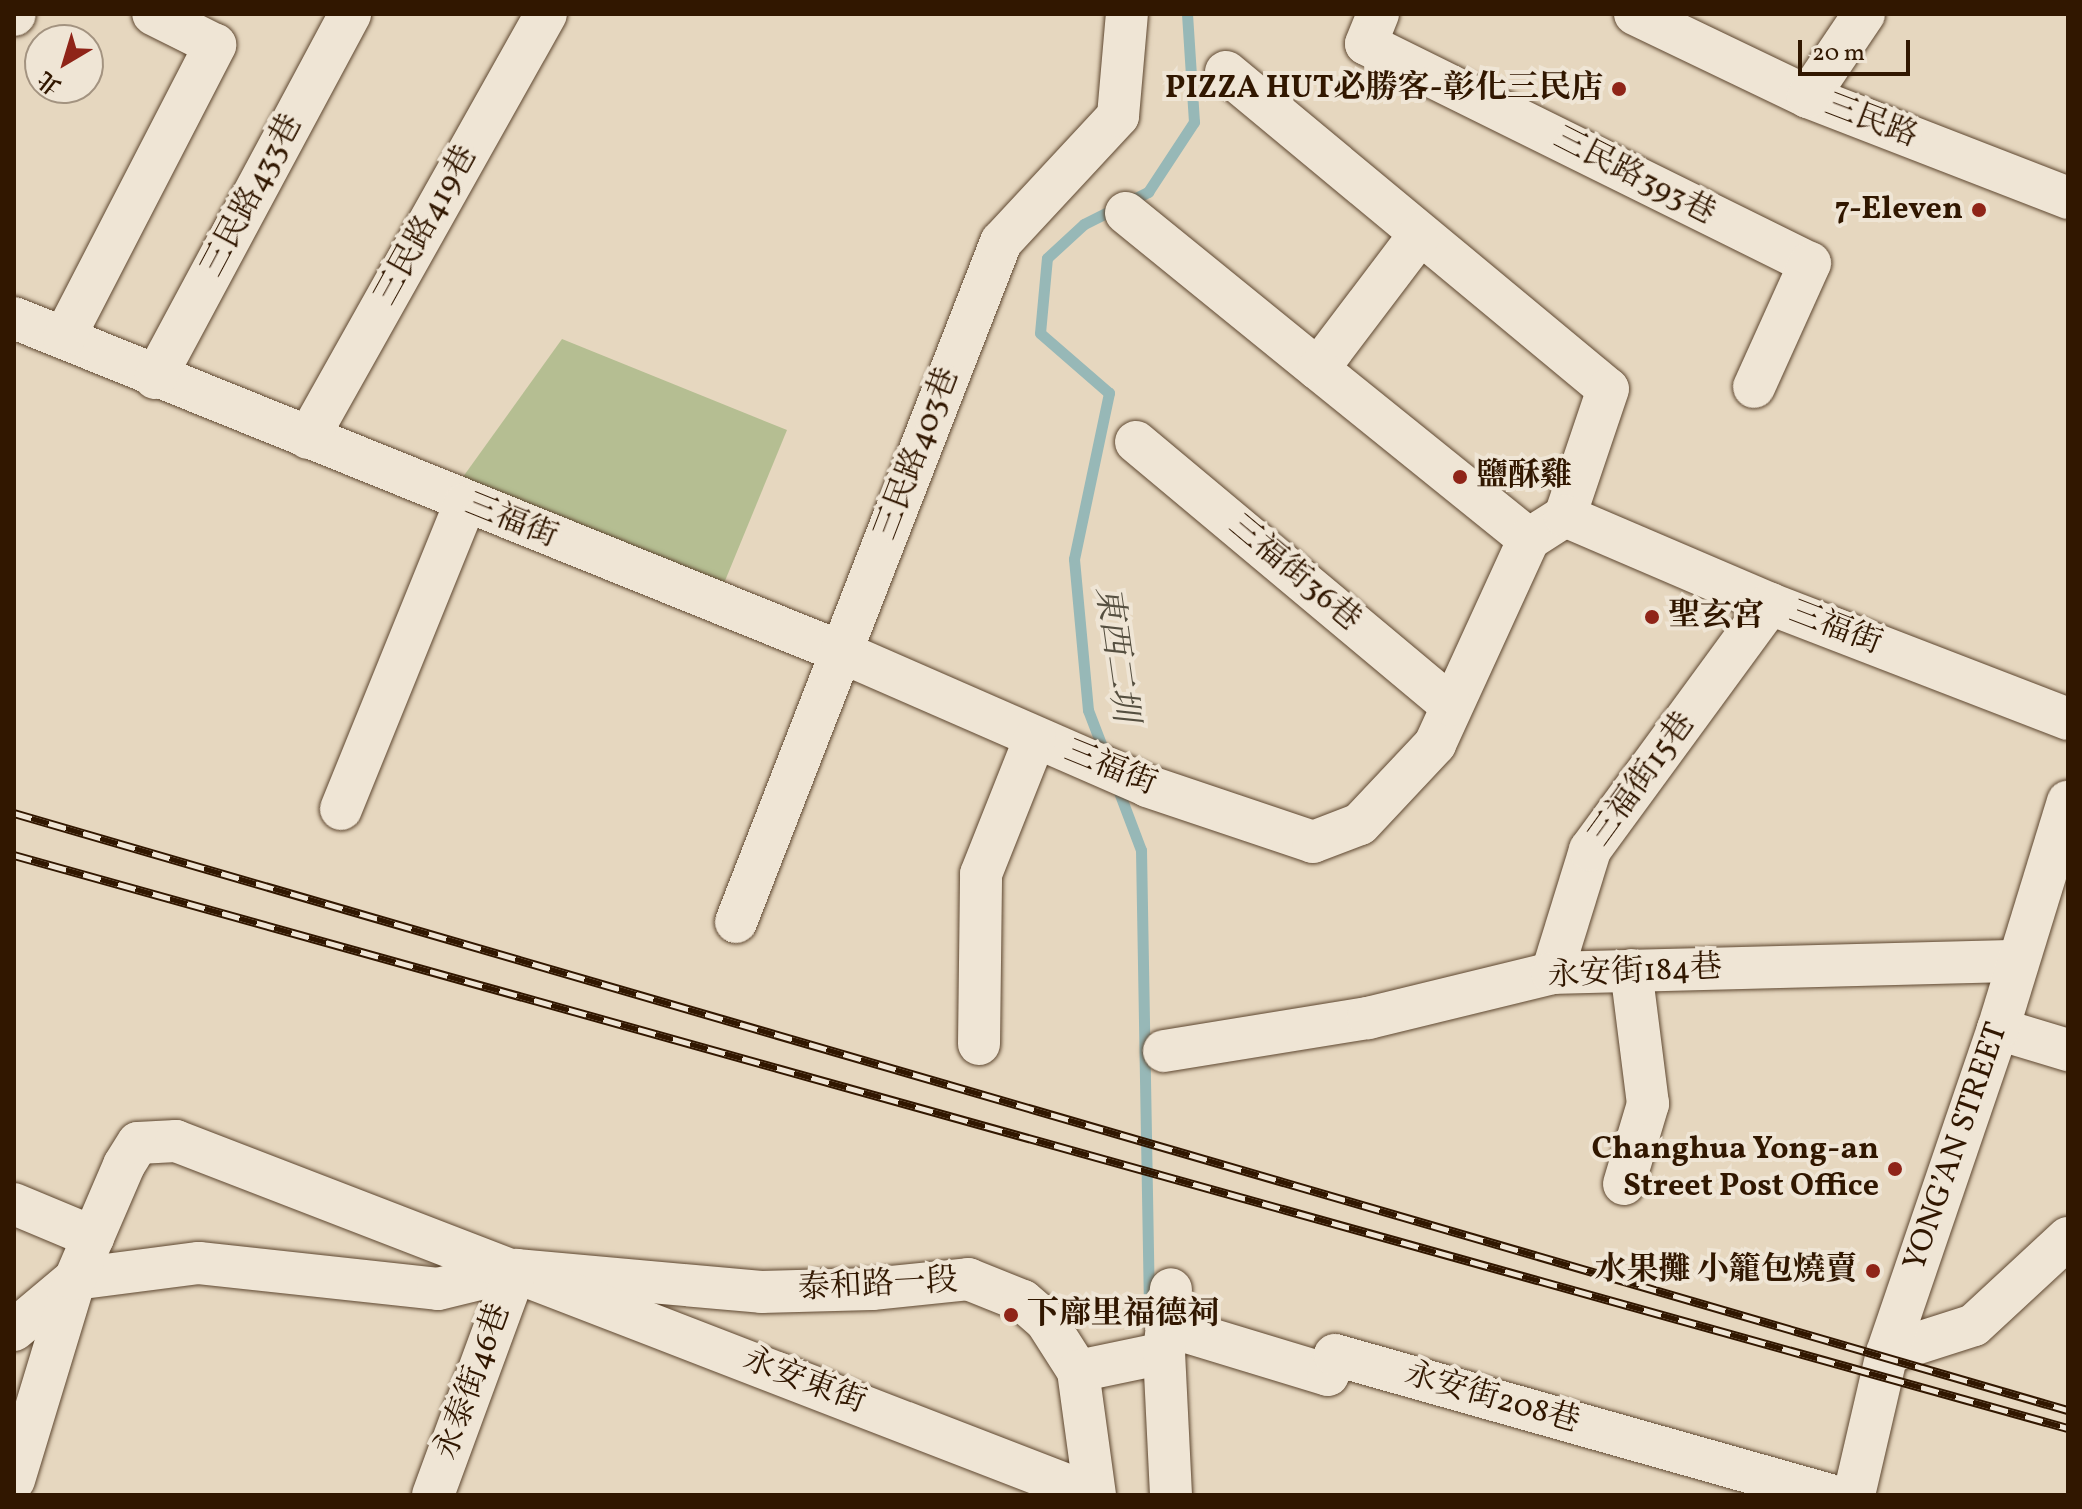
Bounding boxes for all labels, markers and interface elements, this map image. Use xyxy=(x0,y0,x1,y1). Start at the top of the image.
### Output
north arrow xyxy=(24,24,104,104)
scale bar xyxy=(1802,24,1914,74)
text: 20 m xyxy=(1812,37,1865,71)
text: 北 xyxy=(32,63,68,101)
place label: PIZZA HUT必勝客-彰化三民店 xyxy=(1165,70,1603,108)
marker: PIZZA HUT必勝客-彰化三民店 xyxy=(1610,80,1628,98)
street label: 三民路 xyxy=(1819,87,1923,157)
street label: 三民路433巷 xyxy=(194,108,312,284)
street label: 三民路393巷 xyxy=(1547,120,1721,234)
street label: 三民路419巷 xyxy=(368,140,486,312)
place label: 7-Eleven xyxy=(1835,191,1963,229)
marker: 7-Eleven xyxy=(1970,201,1988,219)
street label: 三民路403巷 xyxy=(868,362,968,546)
place label: 鹽酥雞 xyxy=(1476,458,1572,496)
marker: 鹽酥雞 xyxy=(1451,468,1469,486)
street label: 三福街 xyxy=(459,486,563,558)
street label: 三福街36巷 xyxy=(1220,508,1368,640)
water label: 東西二圳 xyxy=(1085,584,1145,724)
street label: 三福街 xyxy=(1783,594,1887,664)
place label: 聖玄宮 xyxy=(1668,598,1764,636)
marker: 聖玄宮 xyxy=(1643,608,1661,626)
street label: 三福街15巷 xyxy=(1582,706,1704,854)
street label: 三福街 xyxy=(1058,733,1162,805)
street label: 永安街184巷 xyxy=(1547,949,1723,997)
street label: YONG’AN STREET xyxy=(1897,1018,2017,1276)
place label: Changhua Yong-an Street Post Office xyxy=(1591,1132,1879,1207)
marker: Changhua Yong-an Street Post Office xyxy=(1886,1160,1904,1178)
place label: 水果攤 小籠包燒賣 xyxy=(1595,1252,1857,1290)
marker: 水果攤 小籠包燒賣 xyxy=(1864,1262,1882,1280)
street label: 泰和路一段 xyxy=(797,1263,959,1309)
place label: 下廍里福德祠 xyxy=(1027,1296,1219,1334)
street label: 永泰街46巷 xyxy=(428,1299,520,1465)
marker: 下廍里福德祠 xyxy=(1002,1306,1020,1324)
street label: 永安東街 xyxy=(737,1341,871,1423)
street label: 永安街208巷 xyxy=(1400,1356,1584,1442)

